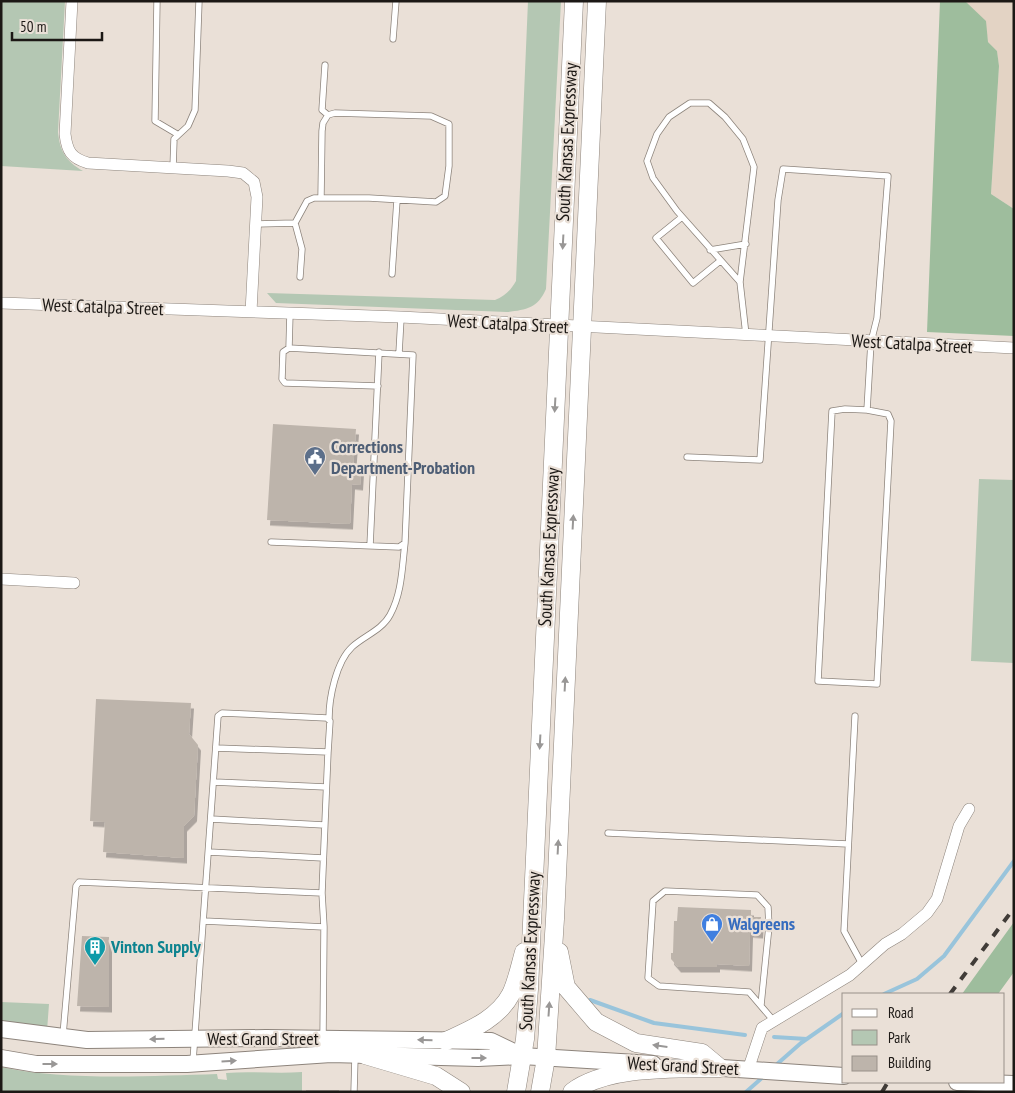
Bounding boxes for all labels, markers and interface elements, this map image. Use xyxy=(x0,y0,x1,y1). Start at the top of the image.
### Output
scale bar xyxy=(12,10,102,42)
text: 50 m xyxy=(20,17,46,36)
street label: South Kansas Expressway xyxy=(551,62,582,222)
one-way arrow xyxy=(558,234,566,250)
street label: West Catalpa Street xyxy=(42,293,164,320)
street label: West Catalpa Street xyxy=(447,309,569,338)
street label: West Catalpa Street xyxy=(851,329,973,358)
one-way arrow xyxy=(551,397,559,413)
place label: Corrections Department-Probation xyxy=(331,435,475,479)
public building icon: Corrections Department-Probation xyxy=(303,445,327,476)
street label: South Kansas Expressway xyxy=(533,467,564,627)
one-way arrow xyxy=(569,514,577,530)
one-way arrow xyxy=(562,676,570,692)
one-way arrow xyxy=(536,734,544,750)
one-way arrow xyxy=(554,838,562,854)
street label: South Kansas Expressway xyxy=(514,871,545,1031)
shop icon: Walgreens xyxy=(700,912,724,943)
place label: Walgreens xyxy=(727,912,795,935)
building icon: Vinton Supply xyxy=(83,935,107,966)
place label: Vinton Supply xyxy=(110,935,202,958)
legend xyxy=(842,993,1005,1083)
one-way arrow xyxy=(546,1001,554,1017)
text: Road xyxy=(888,1003,914,1022)
street label: West Grand Street xyxy=(207,1027,319,1050)
text: Park xyxy=(888,1028,910,1047)
one-way arrow xyxy=(149,1035,165,1043)
one-way arrow xyxy=(416,1036,432,1044)
one-way arrow xyxy=(652,1042,668,1050)
street label: West Grand Street xyxy=(627,1051,739,1080)
text: Building xyxy=(888,1053,931,1072)
one-way arrow xyxy=(471,1054,487,1062)
one-way arrow xyxy=(222,1057,238,1065)
one-way arrow xyxy=(42,1060,58,1068)

